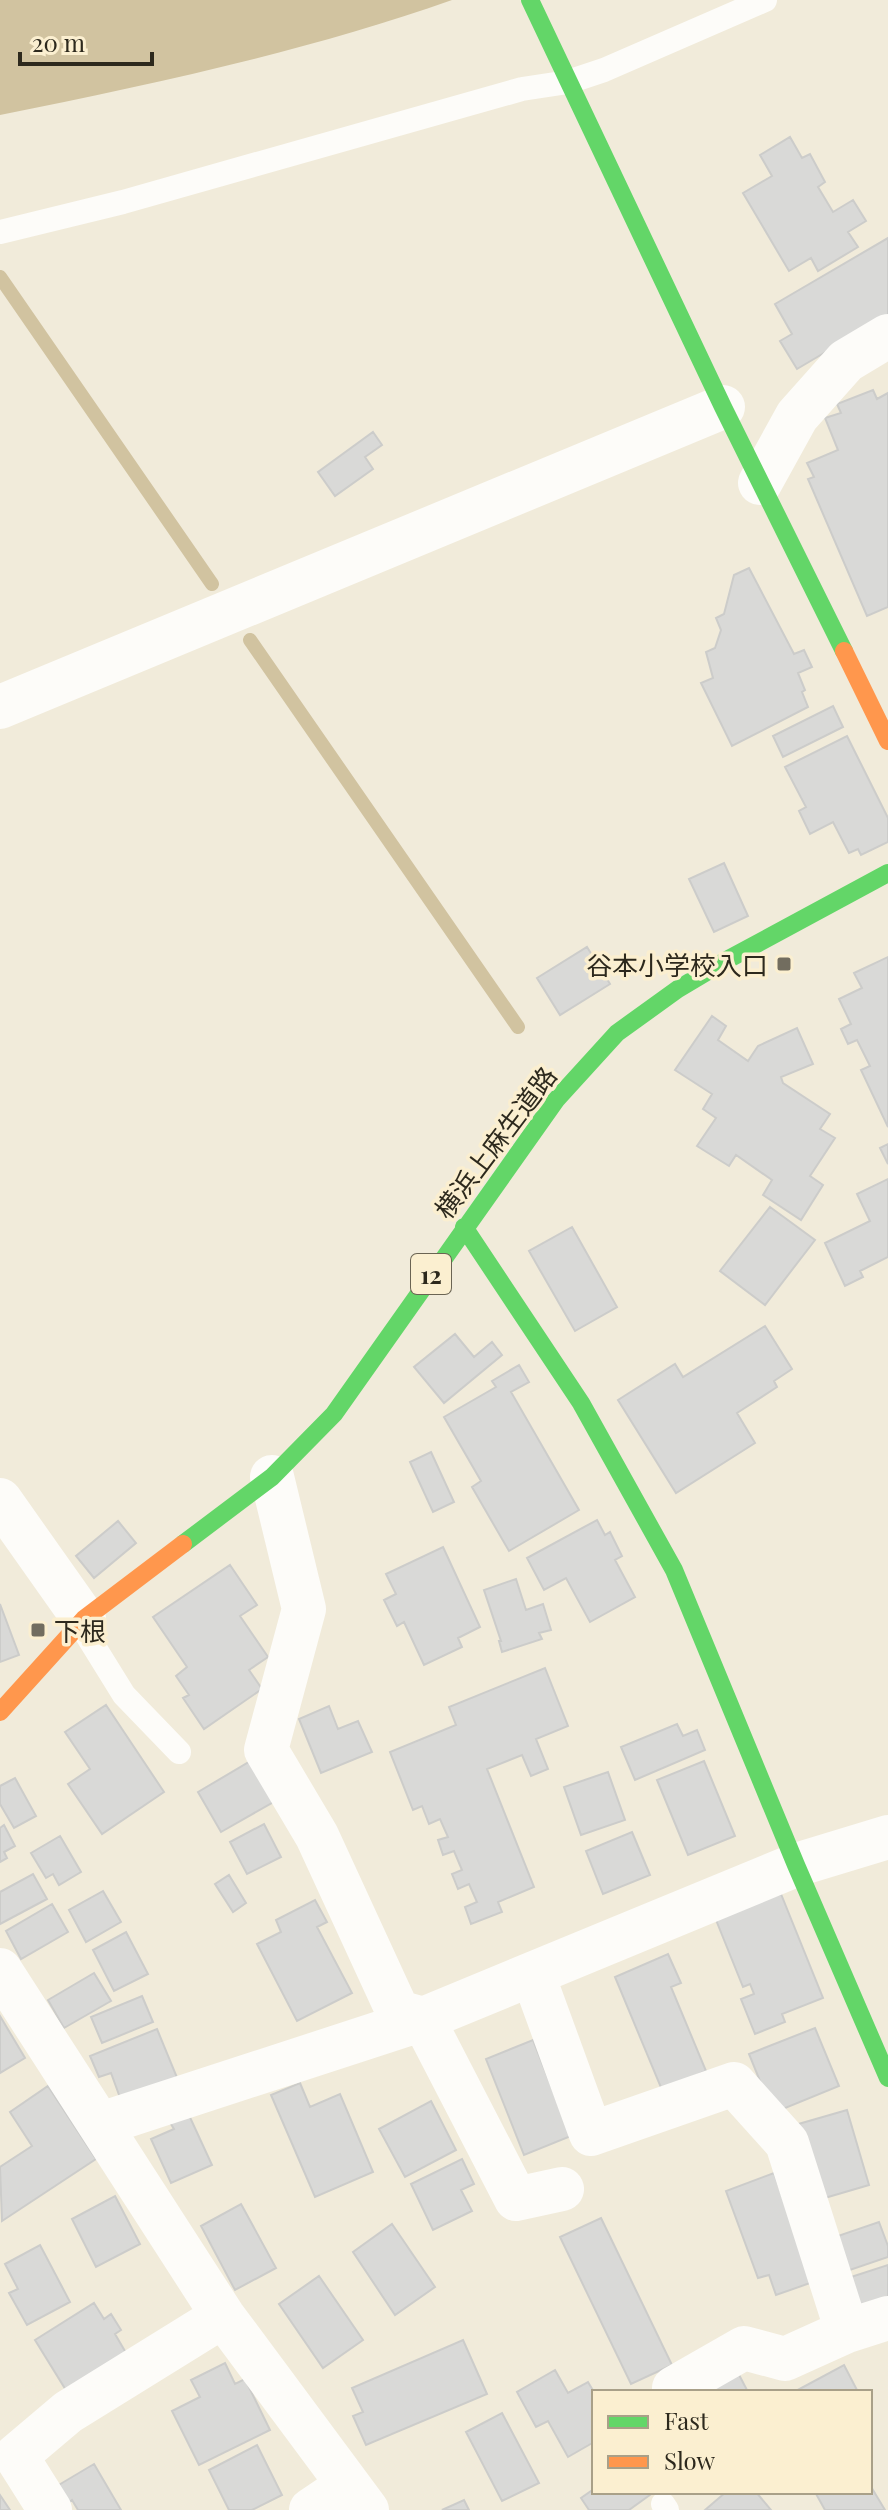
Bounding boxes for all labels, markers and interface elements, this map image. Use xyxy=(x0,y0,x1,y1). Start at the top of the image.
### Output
scale bar xyxy=(20,16,152,66)
text: 20 m xyxy=(32,26,85,58)
place label: 谷本小学校入口 xyxy=(586,947,768,982)
marker: 谷本小学校入口 xyxy=(775,955,793,973)
street label: 横浜上麻生道路 xyxy=(426,1059,564,1225)
road number: 12 xyxy=(411,1254,451,1294)
place label: 下根 xyxy=(54,1613,106,1648)
marker: 下根 xyxy=(29,1621,47,1639)
legend xyxy=(592,2390,872,2494)
text: Fast xyxy=(664,2404,709,2436)
text: Slow xyxy=(664,2444,716,2476)

